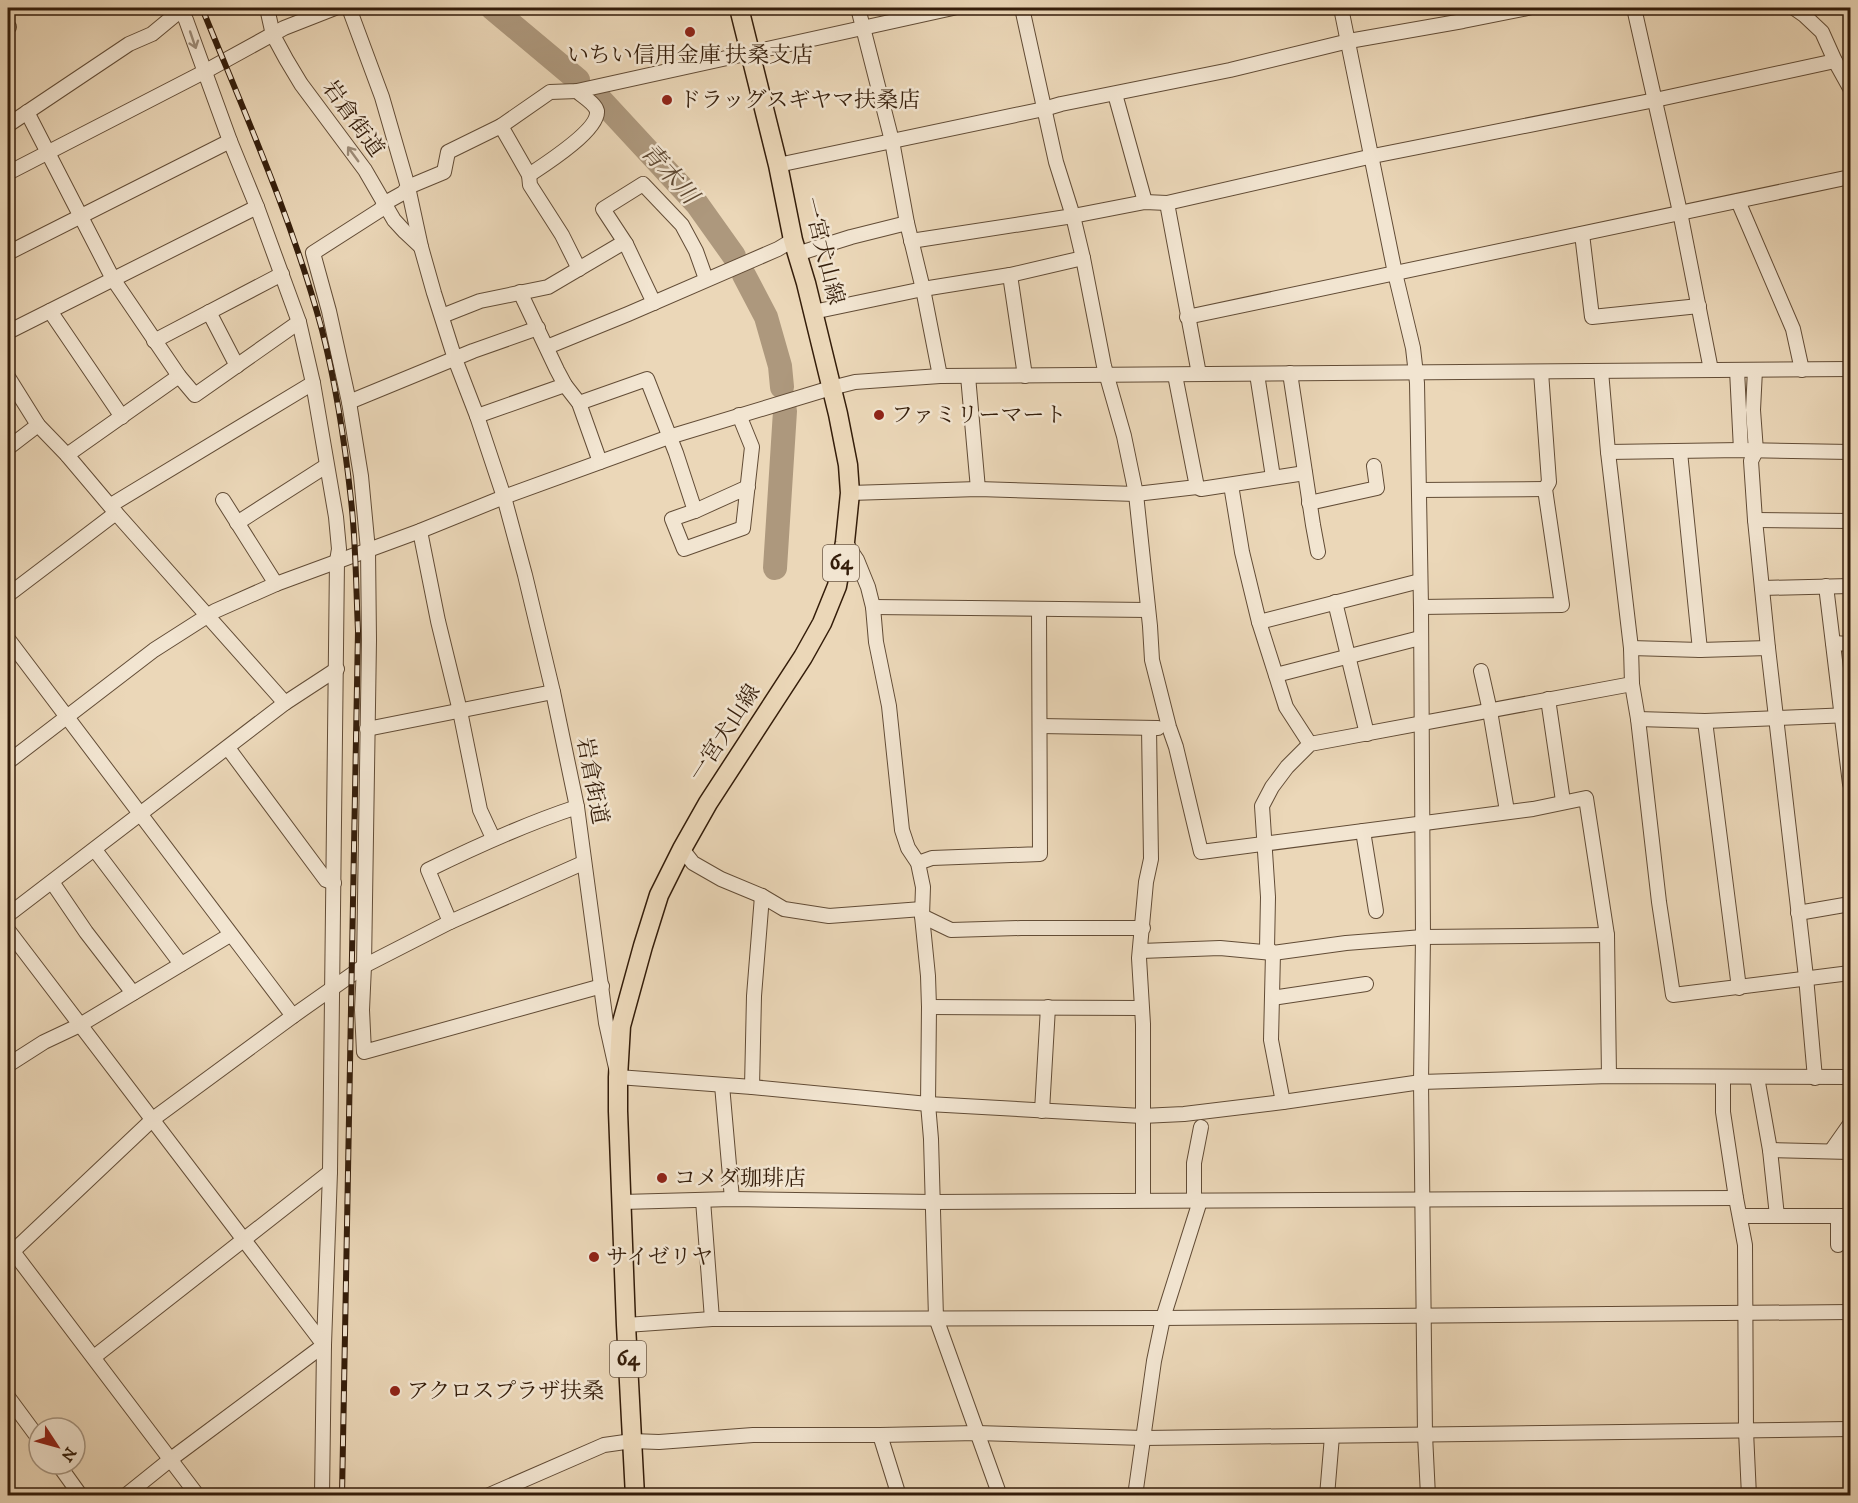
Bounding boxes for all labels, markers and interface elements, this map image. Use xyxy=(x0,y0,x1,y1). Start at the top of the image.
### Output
marker: いちい信用金庫 扶桑支店 xyxy=(683,25,697,39)
one-way arrow xyxy=(188,30,199,49)
place label: いちい信用金庫 扶桑支店 xyxy=(567,42,813,69)
street label: 岩倉街道 xyxy=(316,75,390,163)
place label: ドラッグスギヤマ扶桑店 xyxy=(679,87,920,114)
marker: ドラッグスギヤマ扶桑店 xyxy=(660,93,674,107)
water label: 青木川 xyxy=(634,137,706,213)
one-way arrow xyxy=(347,146,359,162)
street label: 一宮犬山線 xyxy=(797,194,849,308)
place label: ファミリーマート xyxy=(891,402,1067,429)
marker: ファミリーマート xyxy=(872,408,886,422)
road number: 64 xyxy=(823,545,859,581)
street label: 一宮犬山線 xyxy=(684,680,766,786)
street label: 岩倉街道 xyxy=(570,735,614,827)
place label: コメダ珈琲店 xyxy=(674,1165,806,1192)
marker: コメダ珈琲店 xyxy=(655,1171,669,1185)
place label: サイゼリヤ xyxy=(606,1244,713,1271)
marker: サイゼリヤ xyxy=(587,1250,601,1264)
road number: 64 xyxy=(610,1341,646,1377)
place label: アクロスプラザ扶桑 xyxy=(407,1378,604,1405)
marker: アクロスプラザ扶桑 xyxy=(388,1384,402,1398)
north arrow xyxy=(27,1416,87,1476)
text: N xyxy=(56,1443,80,1465)

